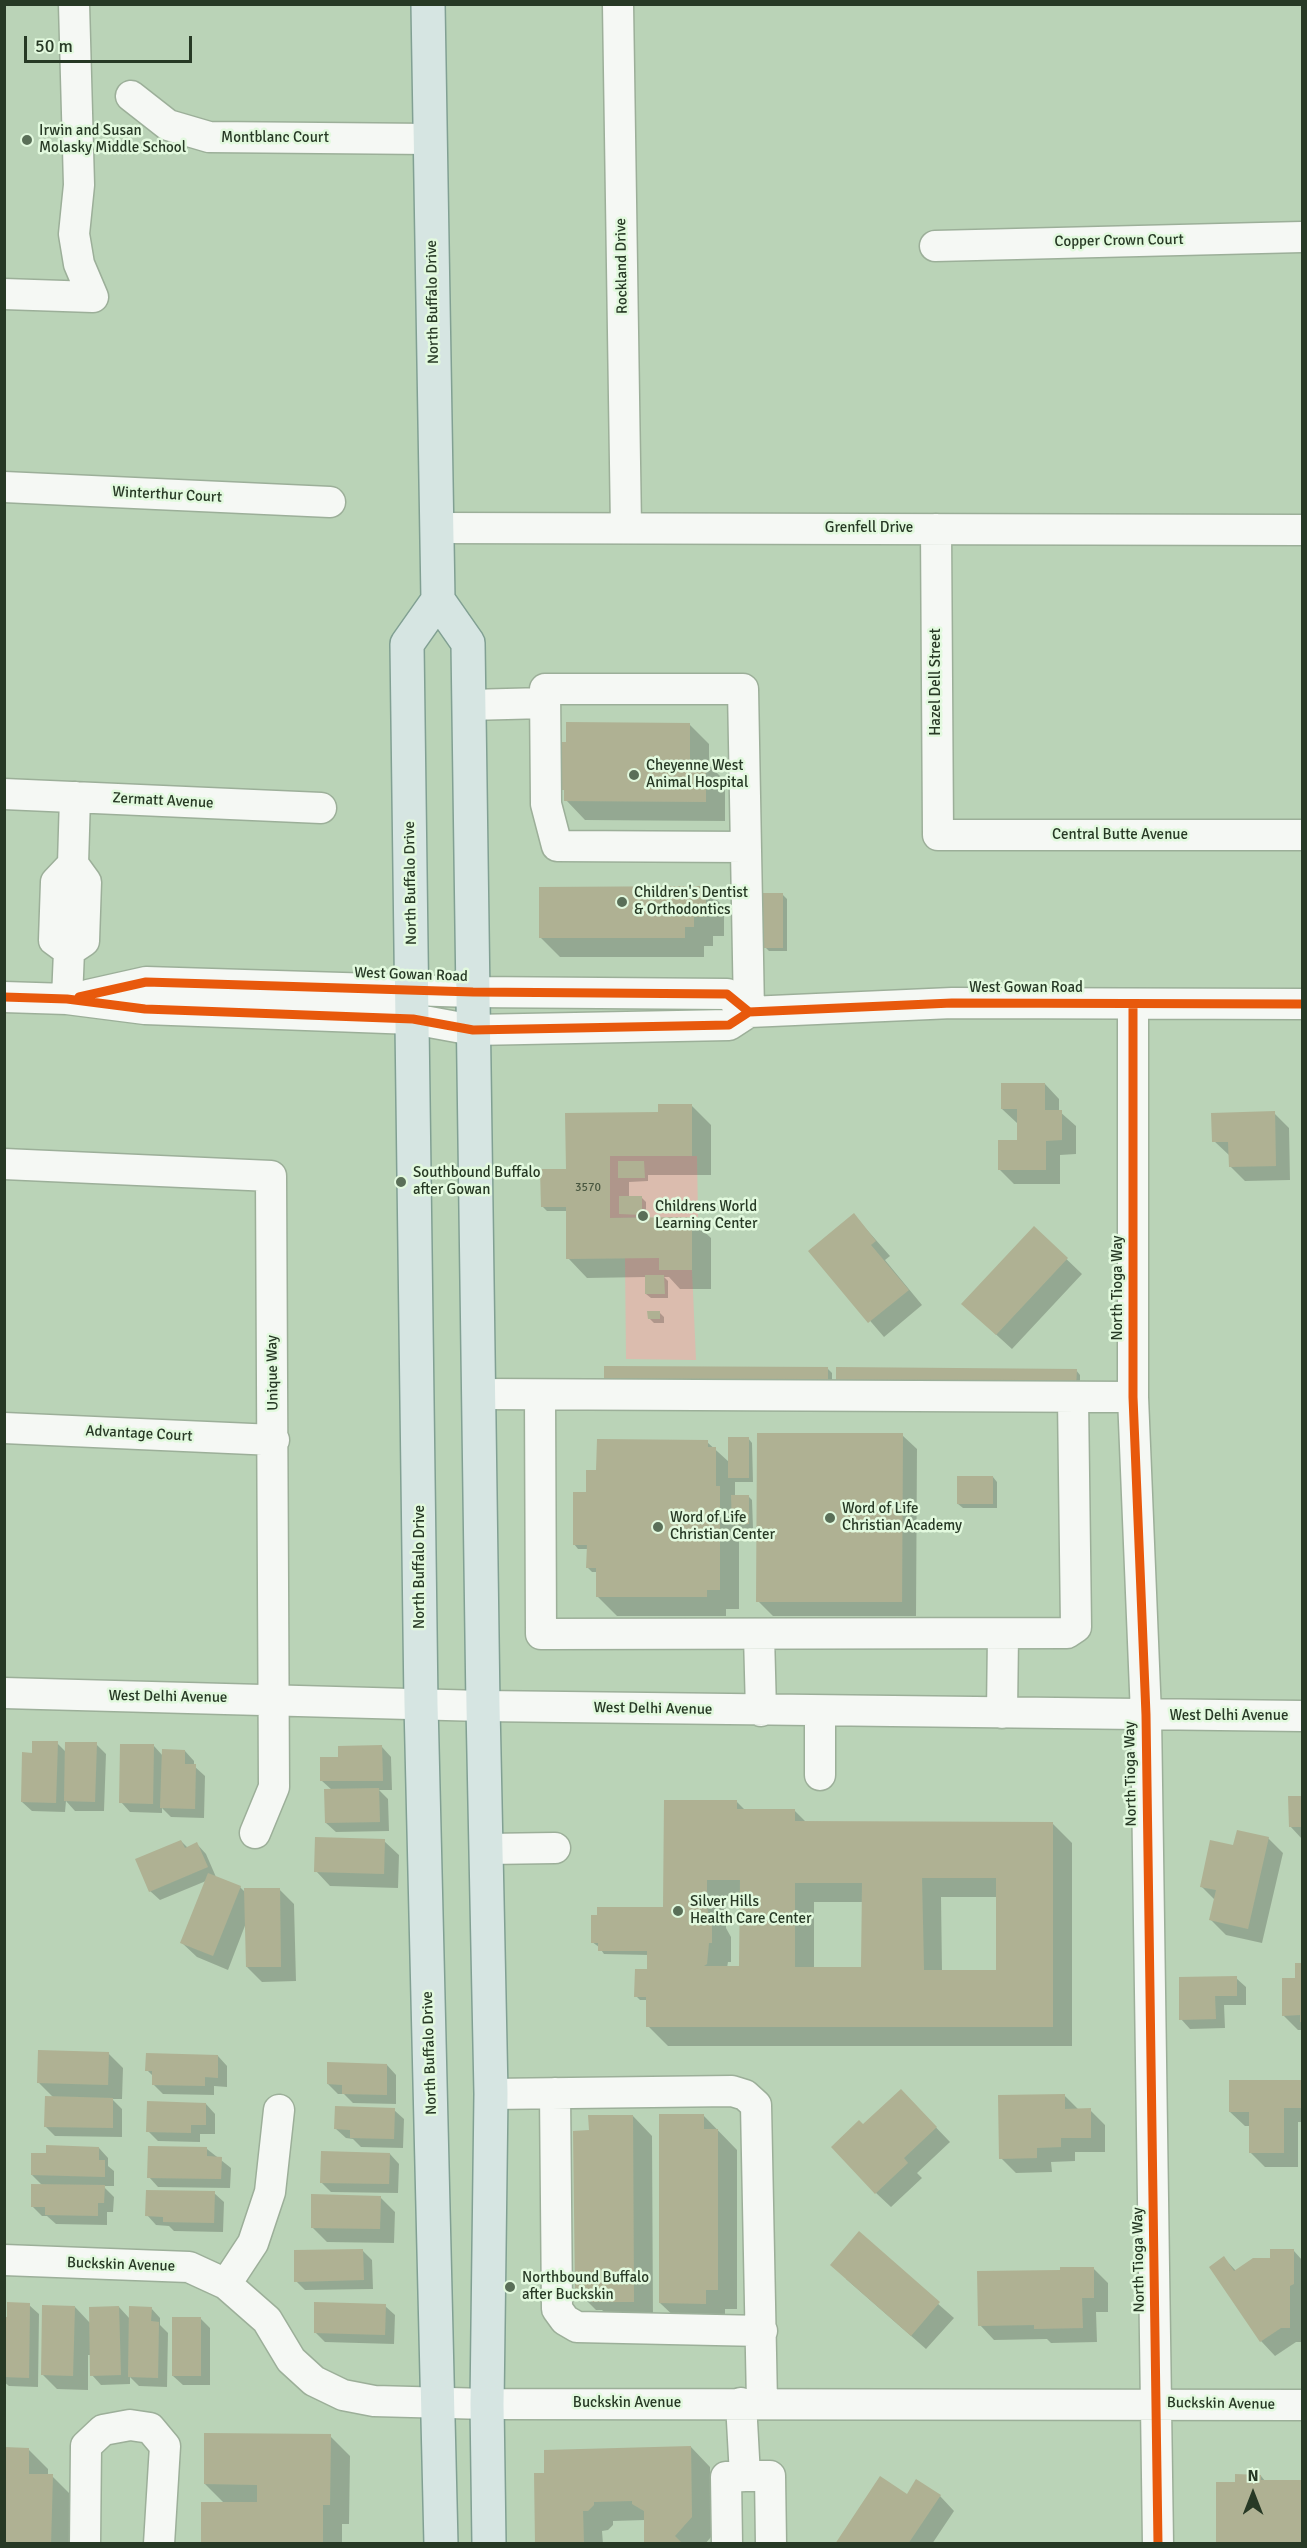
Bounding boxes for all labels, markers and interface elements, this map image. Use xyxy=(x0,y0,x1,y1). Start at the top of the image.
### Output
scale bar xyxy=(27,24,195,62)
text: 50 m xyxy=(35,35,73,57)
place label: Irwin and Susan Molasky Middle School xyxy=(39,122,186,157)
street label: Montblanc Court xyxy=(221,129,329,147)
marker: Irwin and Susan Molasky Middle School xyxy=(20,133,34,147)
street label: Rockland Drive xyxy=(612,218,632,314)
street label: Copper Crown Court xyxy=(1054,231,1184,251)
street label: North Buffalo Drive xyxy=(423,240,443,364)
street label: Winterthur Court xyxy=(112,483,222,507)
street label: Grenfell Drive xyxy=(825,519,913,537)
street label: Hazel Dell Street xyxy=(927,628,945,736)
place label: Cheyenne West Animal Hospital xyxy=(646,757,748,792)
marker: Cheyenne West Animal Hospital xyxy=(627,768,641,782)
street label: Zermatt Avenue xyxy=(112,789,214,813)
street label: North Buffalo Drive xyxy=(401,821,421,945)
street label: Central Butte Avenue xyxy=(1052,826,1188,844)
place label: Children's Dentist & Orthodontics xyxy=(634,884,748,919)
marker: Children's Dentist & Orthodontics xyxy=(615,895,629,909)
street label: West Gowan Road xyxy=(354,964,468,986)
street label: West Gowan Road xyxy=(969,979,1083,997)
place label: Southbound Buffalo after Gowan xyxy=(413,1164,541,1199)
marker: Southbound Buffalo after Gowan xyxy=(394,1175,408,1189)
house number: 3570 xyxy=(575,1181,601,1195)
place label: Childrens World Learning Center xyxy=(655,1198,758,1233)
marker: Childrens World Learning Center xyxy=(636,1209,650,1223)
street label: North Tioga Way xyxy=(1109,1235,1127,1341)
street label: Unique Way xyxy=(263,1335,283,1411)
street label: Advantage Court xyxy=(85,1422,193,1446)
place label: Word of Life Christian Academy xyxy=(842,1500,962,1535)
street label: North Buffalo Drive xyxy=(411,1505,429,1629)
place label: Word of Life Christian Center xyxy=(670,1509,775,1544)
marker: Word of Life Christian Academy xyxy=(823,1511,837,1525)
marker: Word of Life Christian Center xyxy=(651,1520,665,1534)
street label: West Delhi Avenue xyxy=(108,1687,228,1707)
street label: West Delhi Avenue xyxy=(593,1699,713,1719)
street label: West Delhi Avenue xyxy=(1170,1707,1288,1725)
street label: North Tioga Way xyxy=(1121,1721,1141,1827)
place label: Silver Hills Health Care Center xyxy=(690,1893,811,1928)
marker: Silver Hills Health Care Center xyxy=(671,1904,685,1918)
street label: North Buffalo Drive xyxy=(419,1991,441,2115)
street label: North Tioga Way xyxy=(1129,2207,1149,2313)
street label: Buckskin Avenue xyxy=(67,2254,175,2276)
place label: Northbound Buffalo after Buckskin xyxy=(522,2269,649,2304)
marker: Northbound Buffalo after Buckskin xyxy=(503,2280,517,2294)
street label: Buckskin Avenue xyxy=(573,2394,681,2412)
street label: Buckskin Avenue xyxy=(1167,2394,1275,2414)
north arrow xyxy=(1223,2464,1283,2524)
text: N xyxy=(1247,2466,1259,2486)

